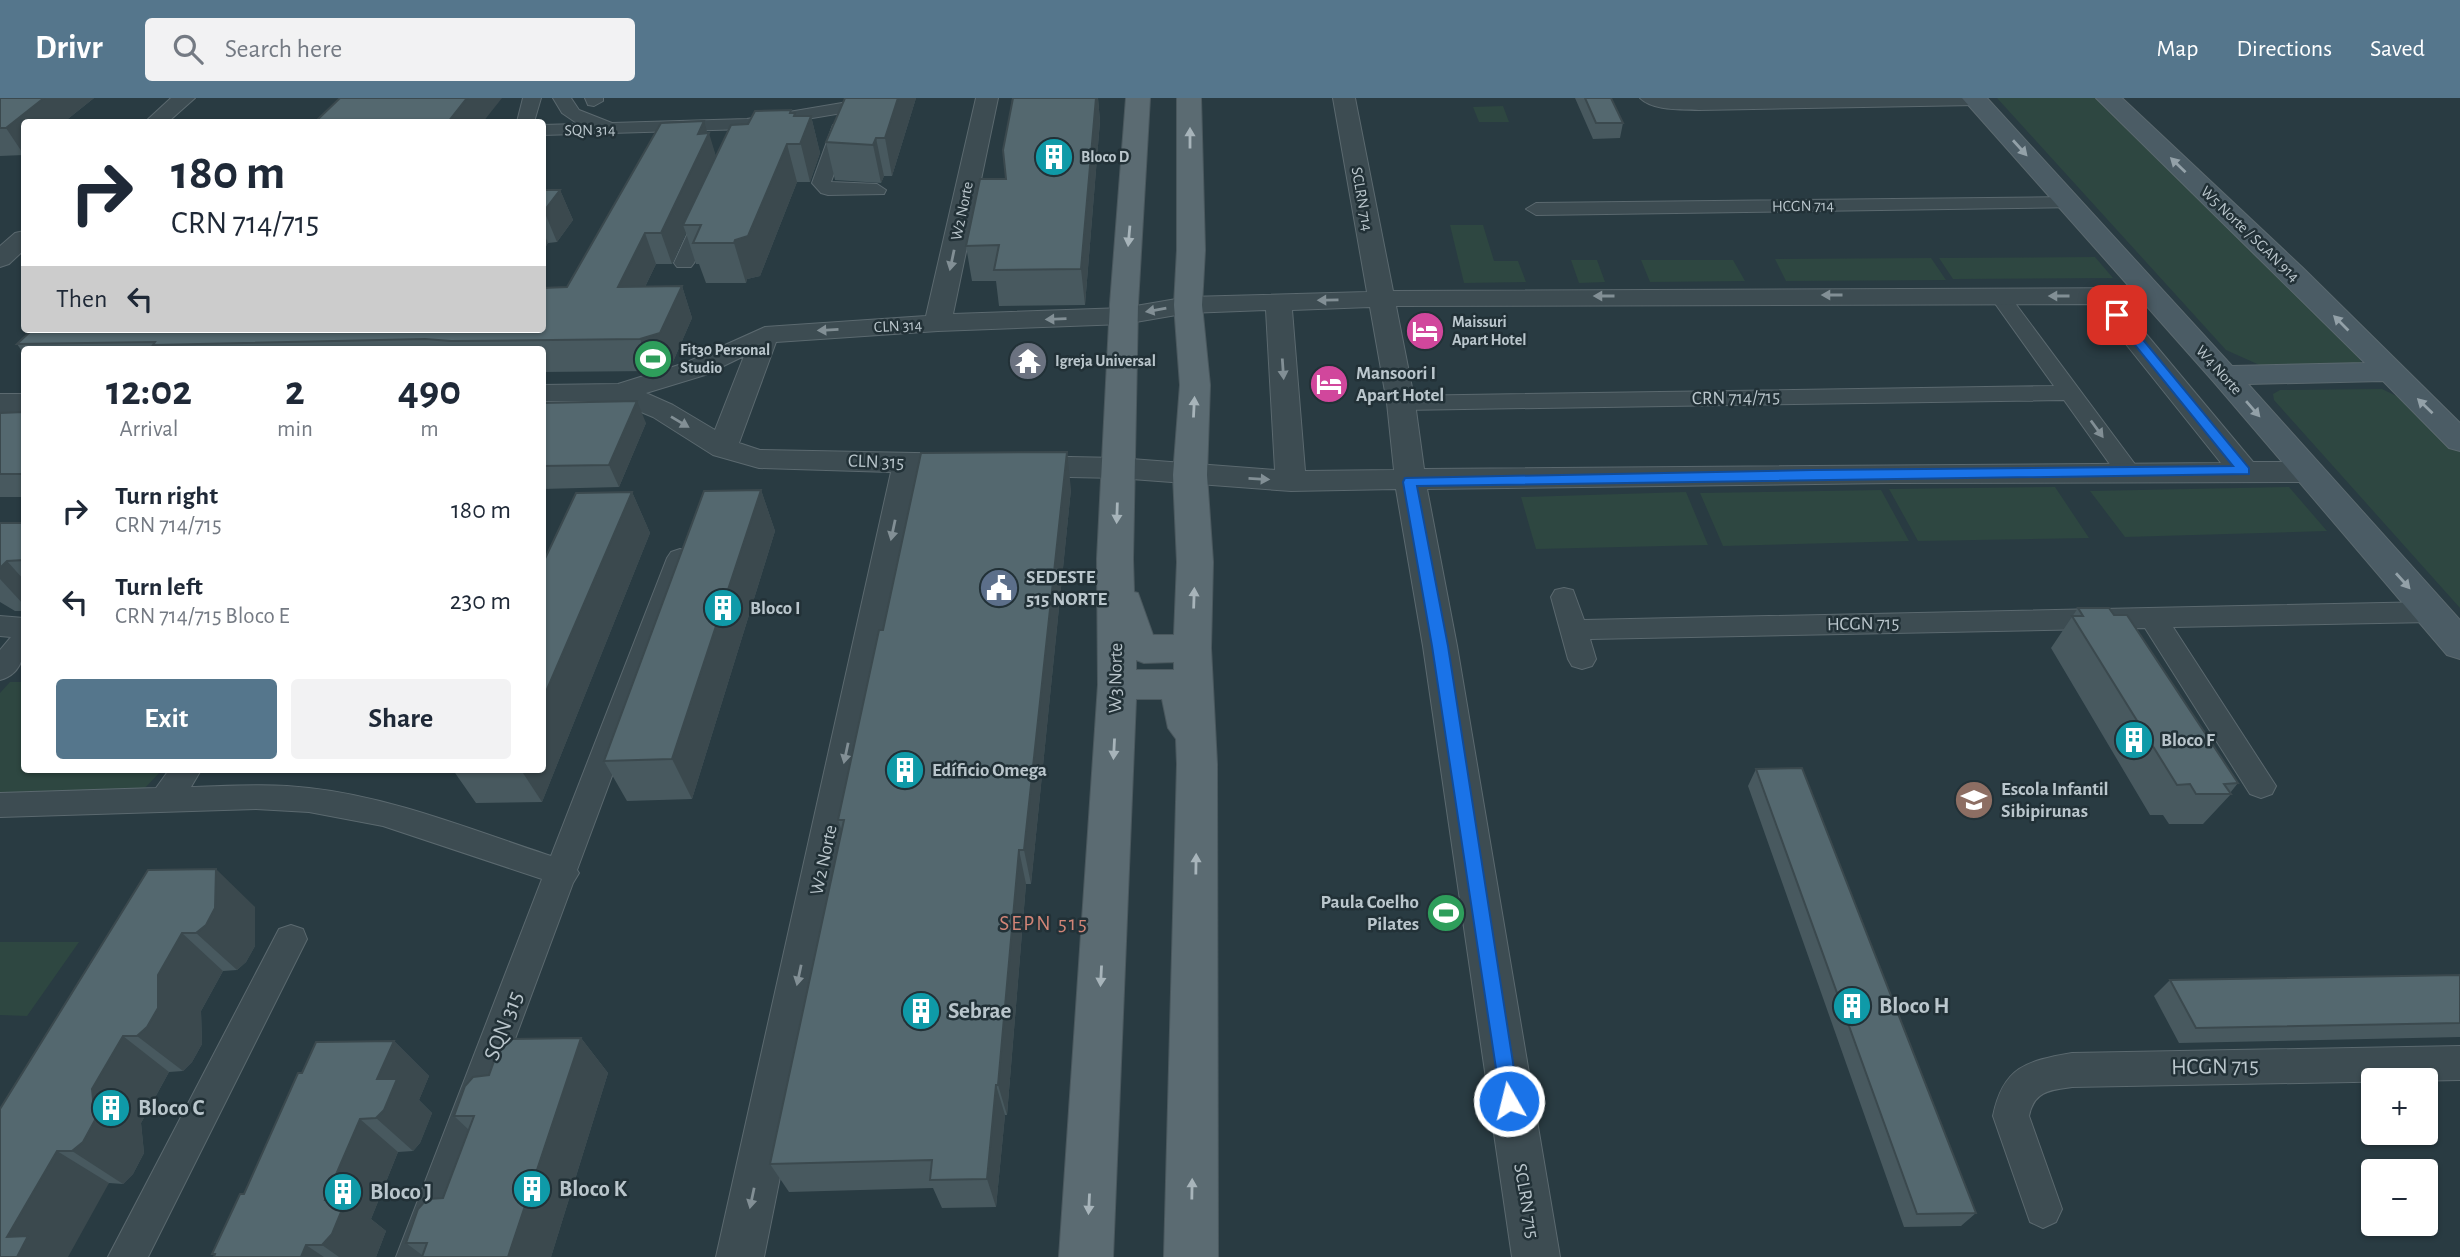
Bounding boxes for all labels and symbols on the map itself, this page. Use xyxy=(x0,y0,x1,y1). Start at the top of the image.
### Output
street label: SQN 314 xyxy=(564,122,616,139)
one-way arrow xyxy=(1184,127,1196,149)
building icon: Bloco D xyxy=(1033,136,1075,178)
one-way arrow xyxy=(2012,139,2028,157)
place label: Bloco D xyxy=(1081,149,1130,165)
one-way arrow xyxy=(2169,157,2186,174)
street label: SCLRN 714 xyxy=(1348,166,1376,233)
street label: W2 Norte xyxy=(948,180,976,242)
street label: W5 Norte / SGAN 914 xyxy=(2198,183,2303,285)
street label: HCGN 714 xyxy=(1772,197,1834,215)
one-way arrow xyxy=(1123,225,1134,247)
one-way arrow xyxy=(946,249,957,271)
pin xyxy=(2087,285,2147,345)
one-way arrow xyxy=(1821,289,1843,301)
one-way arrow xyxy=(1593,290,1615,302)
one-way arrow xyxy=(2048,290,2070,302)
one-way arrow xyxy=(1317,294,1339,306)
one-way arrow xyxy=(1145,305,1167,316)
hotel icon: Maissuri Apart Hotel xyxy=(1404,310,1446,352)
one-way arrow xyxy=(1044,313,1066,324)
place label: Maissuri Apart Hotel xyxy=(1452,314,1526,348)
one-way arrow xyxy=(2333,315,2350,332)
street label: CLN 314 xyxy=(873,317,923,335)
one-way arrow xyxy=(817,324,839,335)
sports icon: Fit30 Personal Studio xyxy=(632,338,674,380)
temple icon: Igreja Universal xyxy=(1007,340,1049,382)
place label: Fit30 Personal Studio xyxy=(680,342,770,376)
street label: W4 Norte xyxy=(2193,342,2245,398)
place label: Igreja Universal xyxy=(1055,353,1156,370)
one-way arrow xyxy=(1278,358,1289,380)
hotel icon: Mansoori I Apart Hotel xyxy=(1308,363,1350,405)
place label: Mansoori I Apart Hotel xyxy=(1356,364,1444,405)
street label: CRN 714/715 xyxy=(1692,388,1780,408)
one-way arrow xyxy=(1188,396,1199,418)
one-way arrow xyxy=(2416,398,2433,415)
one-way arrow xyxy=(2245,400,2261,418)
one-way arrow xyxy=(670,415,689,428)
one-way arrow xyxy=(2090,420,2104,438)
street label: CLN 315 xyxy=(848,452,904,472)
one-way arrow xyxy=(1248,474,1270,485)
one-way arrow xyxy=(1111,502,1122,524)
one-way arrow xyxy=(888,519,899,541)
public building icon: SEDESTE 515 NORTE xyxy=(978,567,1020,609)
place label: SEDESTE 515 NORTE xyxy=(1026,568,1107,609)
one-way arrow xyxy=(2395,572,2410,589)
building icon: Bloco I xyxy=(702,587,744,629)
one-way arrow xyxy=(1188,587,1199,609)
place label: Bloco I xyxy=(750,599,801,618)
street label: HCGN 715 xyxy=(1827,614,1899,634)
street label: W3 Norte xyxy=(1106,643,1126,713)
building icon: Bloco F xyxy=(2113,719,2155,761)
place label: Bloco F xyxy=(2161,731,2215,750)
one-way arrow xyxy=(1108,738,1119,760)
one-way arrow xyxy=(841,742,852,764)
building icon: Edíficio Omega xyxy=(884,749,926,791)
place label: Edíficio Omega xyxy=(932,761,1047,780)
school or university icon: Escola Infantil Sibipirunas xyxy=(1953,779,1995,821)
place label: Escola Infantil Sibipirunas xyxy=(2001,780,2109,821)
street label: W2 Norte xyxy=(807,823,841,897)
one-way arrow xyxy=(1190,852,1202,874)
sports icon: Paula Coelho Pilates xyxy=(1425,892,1467,934)
place label: Paula Coelho Pilates xyxy=(1321,893,1419,934)
district label: SEPN 515 xyxy=(999,913,1089,934)
one-way arrow xyxy=(794,964,805,986)
one-way arrow xyxy=(1096,966,1107,988)
building icon: Bloco H xyxy=(1831,985,1873,1027)
street label: SQN 315 xyxy=(480,988,528,1064)
building icon: Sebrae xyxy=(900,990,942,1032)
place label: Bloco H xyxy=(1879,995,1949,1018)
place label: Sebrae xyxy=(948,1000,1012,1023)
street label: HCGN 715 xyxy=(2171,1055,2259,1079)
position arrow xyxy=(1472,1064,1546,1138)
building icon: Bloco C xyxy=(90,1087,132,1129)
place label: Bloco C xyxy=(138,1097,204,1120)
street label: SCLRN 715 xyxy=(1510,1162,1542,1240)
building icon: Bloco K xyxy=(511,1168,553,1210)
building icon: Bloco J xyxy=(322,1171,364,1213)
place label: Bloco K xyxy=(559,1178,627,1201)
one-way arrow xyxy=(1186,1178,1198,1200)
place label: Bloco J xyxy=(370,1181,432,1204)
one-way arrow xyxy=(747,1187,758,1209)
one-way arrow xyxy=(1083,1193,1094,1215)

